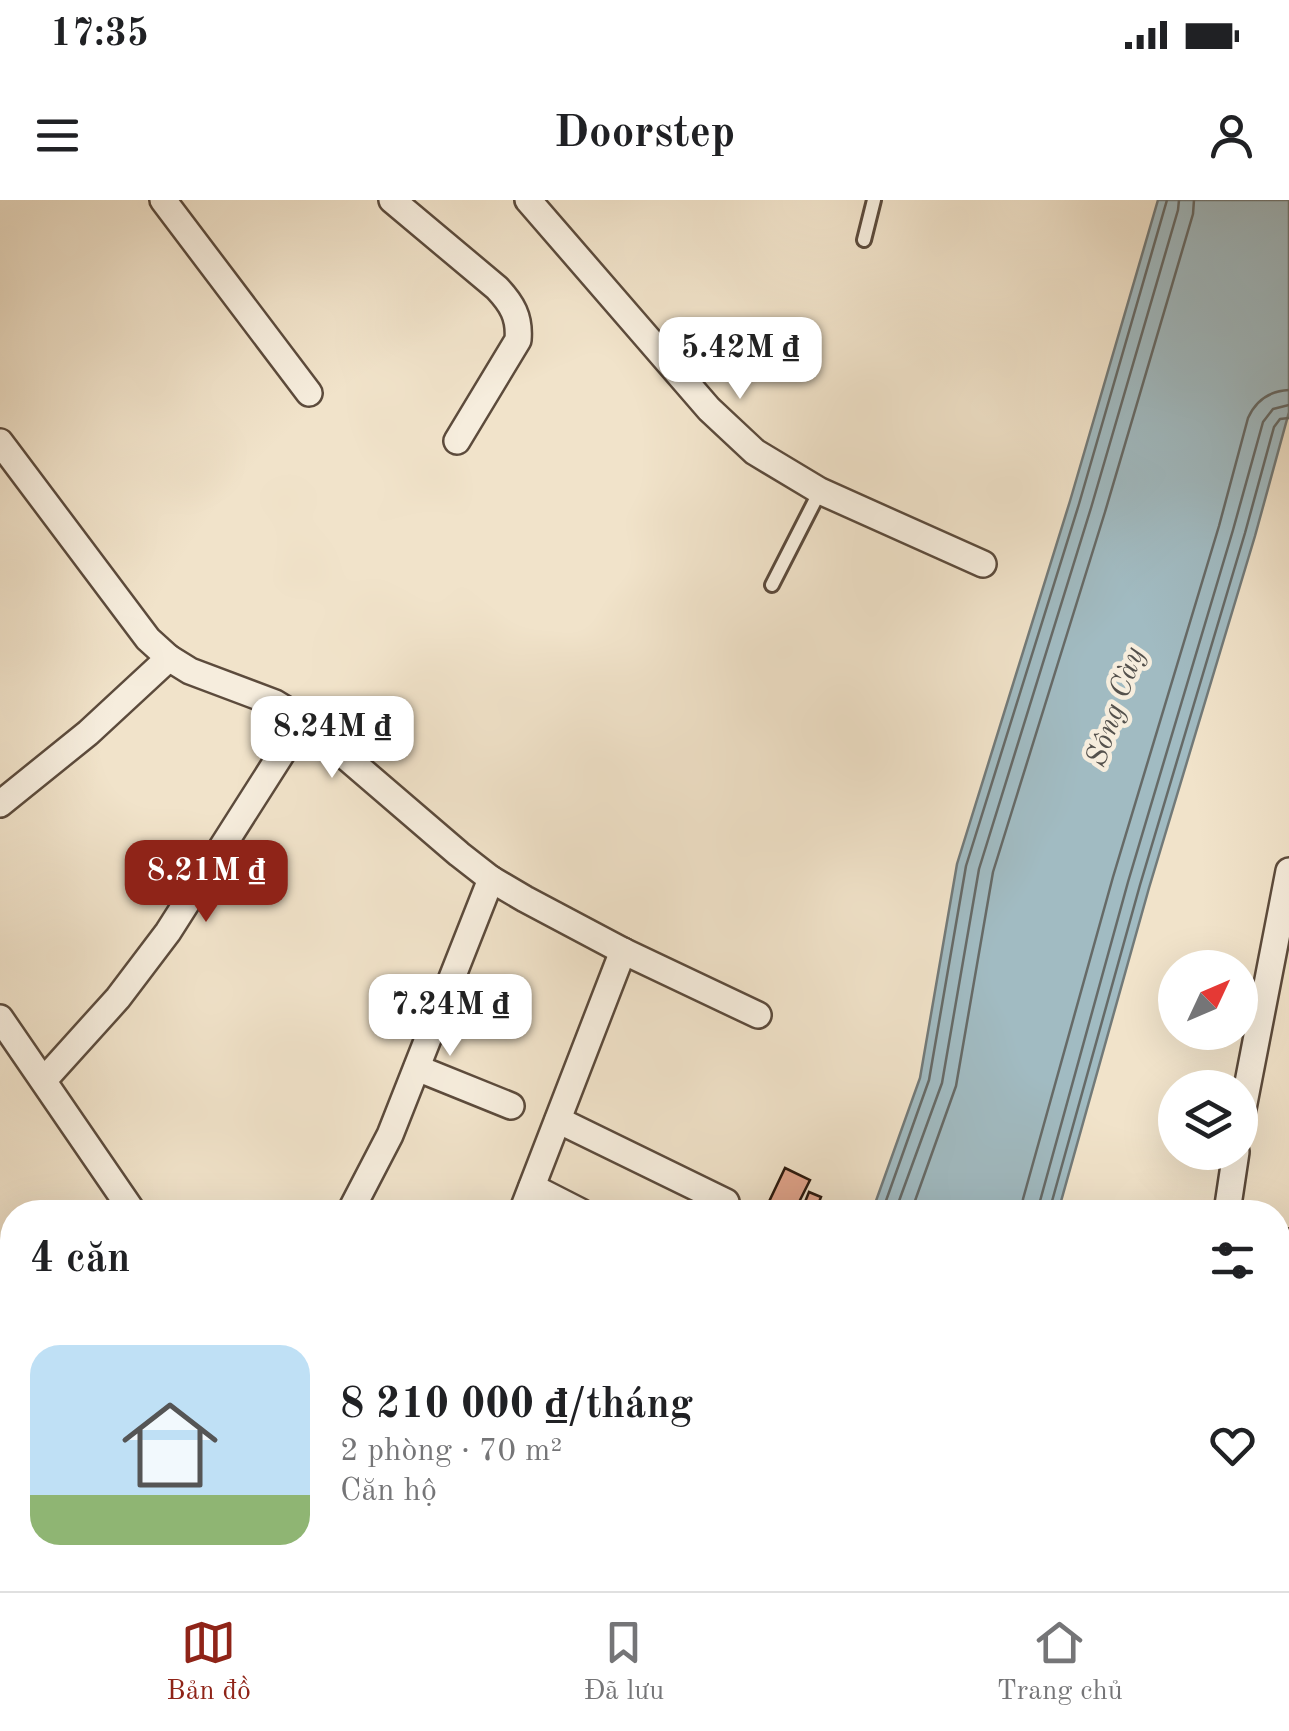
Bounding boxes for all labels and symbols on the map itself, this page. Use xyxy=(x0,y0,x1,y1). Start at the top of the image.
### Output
pin: 5.42M ₫ xyxy=(648,317,832,402)
water label: Sông Cày xyxy=(1082,643,1151,770)
pin: 8.24M ₫ xyxy=(240,696,424,781)
pin: 8.21M ₫ xyxy=(114,840,298,925)
north arrow xyxy=(1158,950,1258,1050)
pin: 7.24M ₫ xyxy=(358,974,542,1059)

